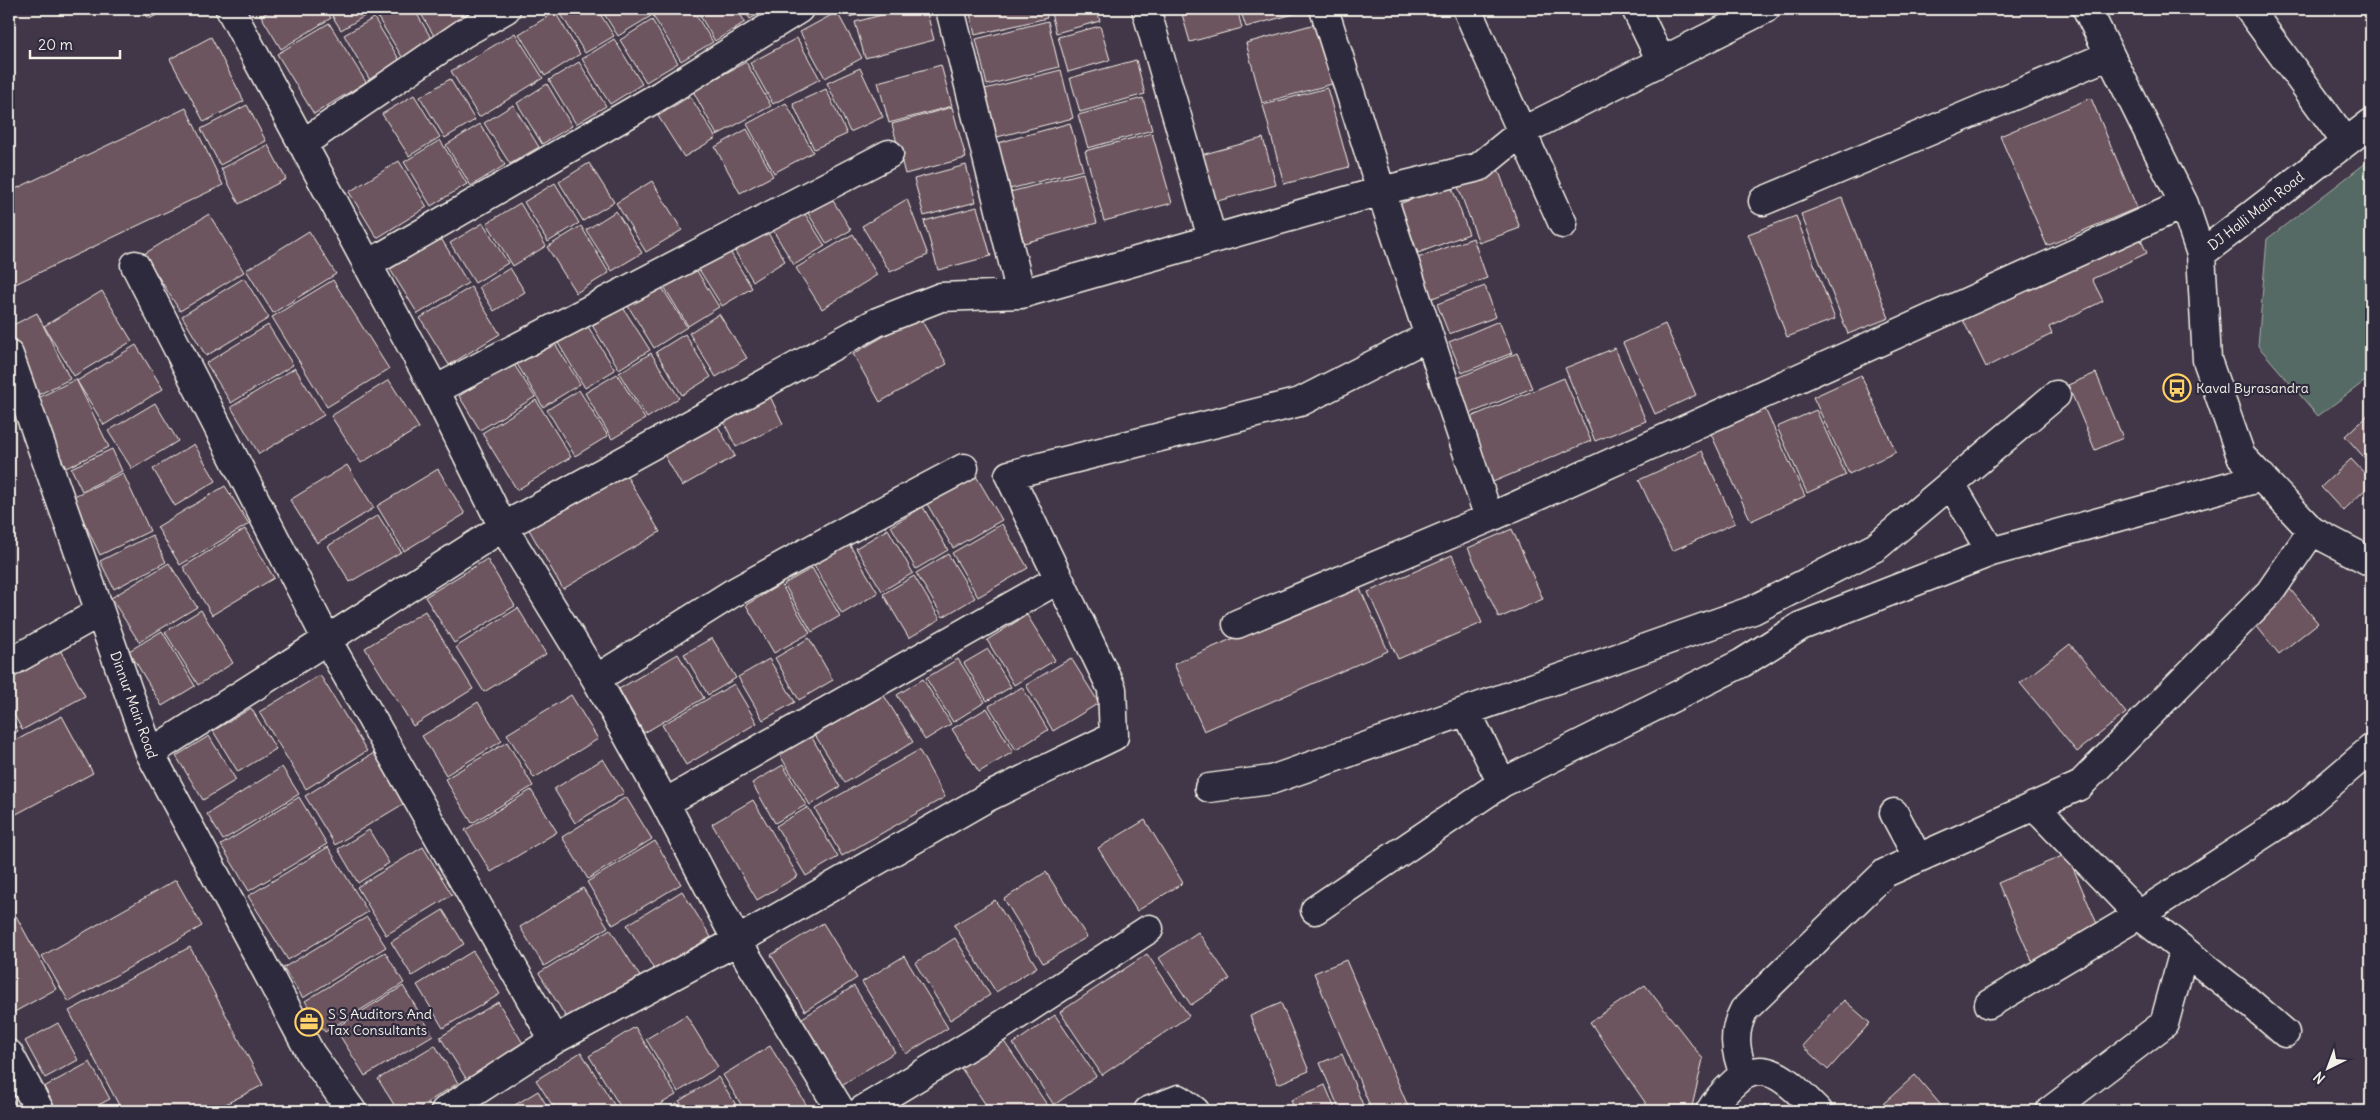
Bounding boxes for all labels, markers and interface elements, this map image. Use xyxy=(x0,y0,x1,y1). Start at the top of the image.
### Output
scale bar xyxy=(30,28,120,60)
text: 20 m xyxy=(38,35,73,54)
street label: DJ Halli Main Road xyxy=(2204,168,2308,254)
bus stop icon: Kaval Byrasandra xyxy=(2162,373,2192,403)
place label: Kaval Byrasandra xyxy=(2196,379,2309,397)
street label: Dinnur Main Road xyxy=(106,649,162,761)
place label: S S Auditors And Tax Consultants xyxy=(328,1005,432,1039)
office icon: S S Auditors And Tax Consultants xyxy=(294,1007,324,1037)
north arrow xyxy=(2302,1042,2352,1092)
text: N xyxy=(2310,1068,2329,1088)

